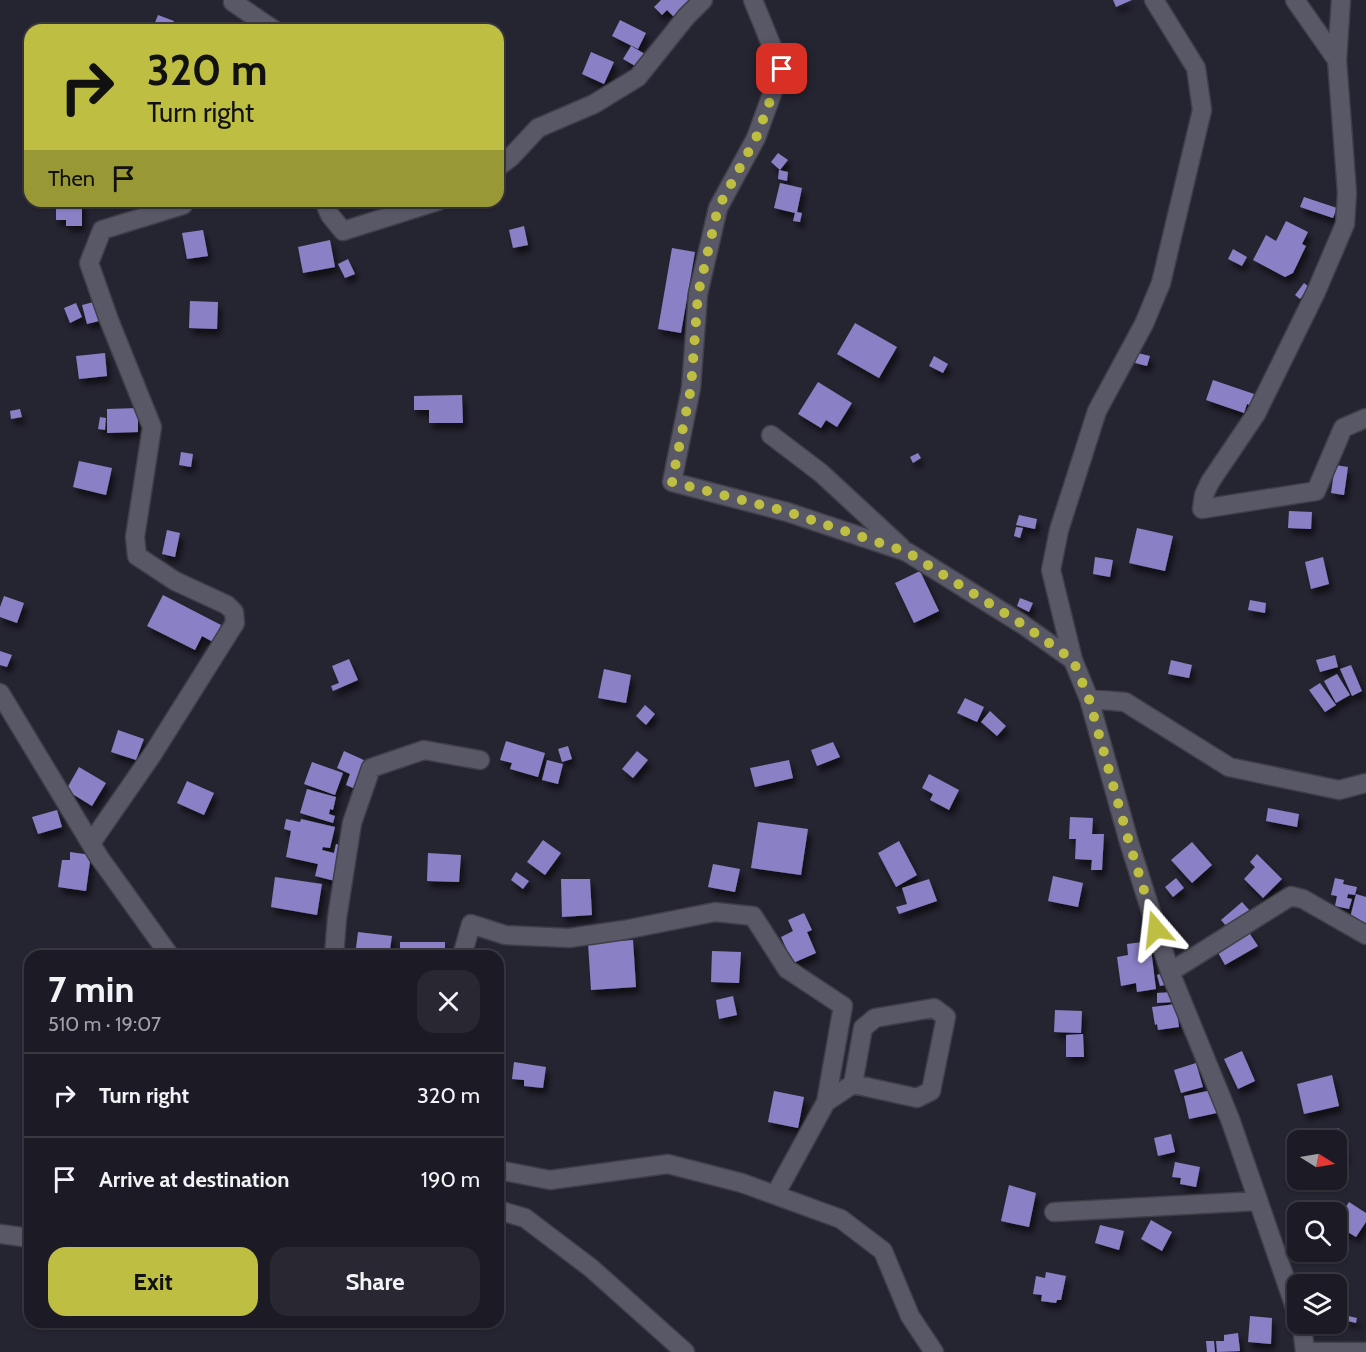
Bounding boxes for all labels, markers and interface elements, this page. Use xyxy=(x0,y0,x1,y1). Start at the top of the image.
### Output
pin xyxy=(756,43,807,94)
text: 320 m xyxy=(147,44,267,96)
icon: right xyxy=(48,48,126,126)
icon: arrive xyxy=(765,52,798,85)
text: Turn right xyxy=(147,96,254,129)
icon: arrive xyxy=(107,162,140,195)
text: Then xyxy=(48,165,95,192)
position arrow xyxy=(1124,897,1188,961)
text: 7 min xyxy=(48,967,134,1011)
button: close xyxy=(417,970,480,1033)
text: 510 m · 19:07 xyxy=(48,1012,161,1036)
icon: right xyxy=(48,1079,81,1112)
text: Turn right xyxy=(99,1082,189,1109)
text: 320 m xyxy=(417,1082,480,1109)
north arrow xyxy=(1287,1130,1347,1190)
map controls xyxy=(1287,1130,1347,1334)
icon: arrive xyxy=(48,1163,81,1196)
text: Arrive at destination xyxy=(99,1166,289,1193)
text: 190 m xyxy=(421,1166,480,1193)
button: search xyxy=(1287,1202,1347,1262)
button: Exit xyxy=(48,1247,258,1316)
button: Share xyxy=(270,1247,480,1316)
button: layers xyxy=(1287,1274,1347,1334)

